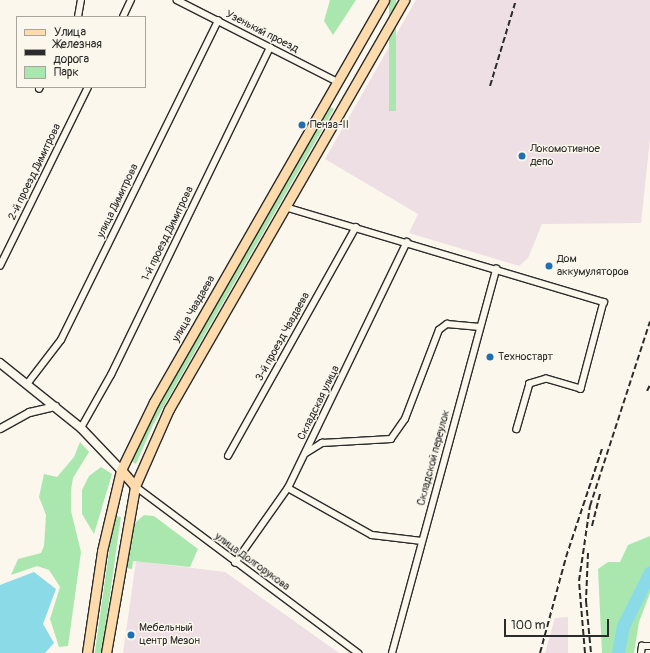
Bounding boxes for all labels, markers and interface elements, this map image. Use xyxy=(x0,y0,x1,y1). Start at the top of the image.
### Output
street label: Узенький проезд xyxy=(223,8,301,56)
legend xyxy=(16,16,146,88)
text: Улица xyxy=(54,25,86,40)
text: Железная дорога xyxy=(54,37,102,67)
text: Парк xyxy=(54,65,79,80)
place label: Пенза-II xyxy=(310,118,349,132)
marker: Пенза-II xyxy=(297,120,307,130)
street label: 2-й проезд Димитрова xyxy=(6,122,64,222)
place label: Локомотивное депо xyxy=(530,143,600,169)
marker: Локомотивное депо xyxy=(517,151,527,161)
street label: улица Димитрова xyxy=(94,162,142,240)
street label: 1-й проезд Димитрова xyxy=(139,184,197,284)
place label: Дом аккумуляторов xyxy=(557,253,629,279)
marker: Дом аккумуляторов xyxy=(544,261,554,271)
street label: улица Чаадаева xyxy=(170,274,218,344)
street label: 3-й проезд Чаадаева xyxy=(253,290,313,384)
place label: Техностарт xyxy=(498,350,553,364)
marker: Техностарт xyxy=(485,352,495,362)
street label: Складская улица xyxy=(295,364,343,442)
street label: Складской переулок xyxy=(415,409,453,507)
street label: улица Долгорукова xyxy=(212,530,292,594)
scale bar xyxy=(506,611,611,637)
text: 100 m xyxy=(511,618,545,633)
place label: Мебельный центр Мезон xyxy=(139,622,200,648)
marker: Мебельный центр Мезон xyxy=(126,630,136,640)

